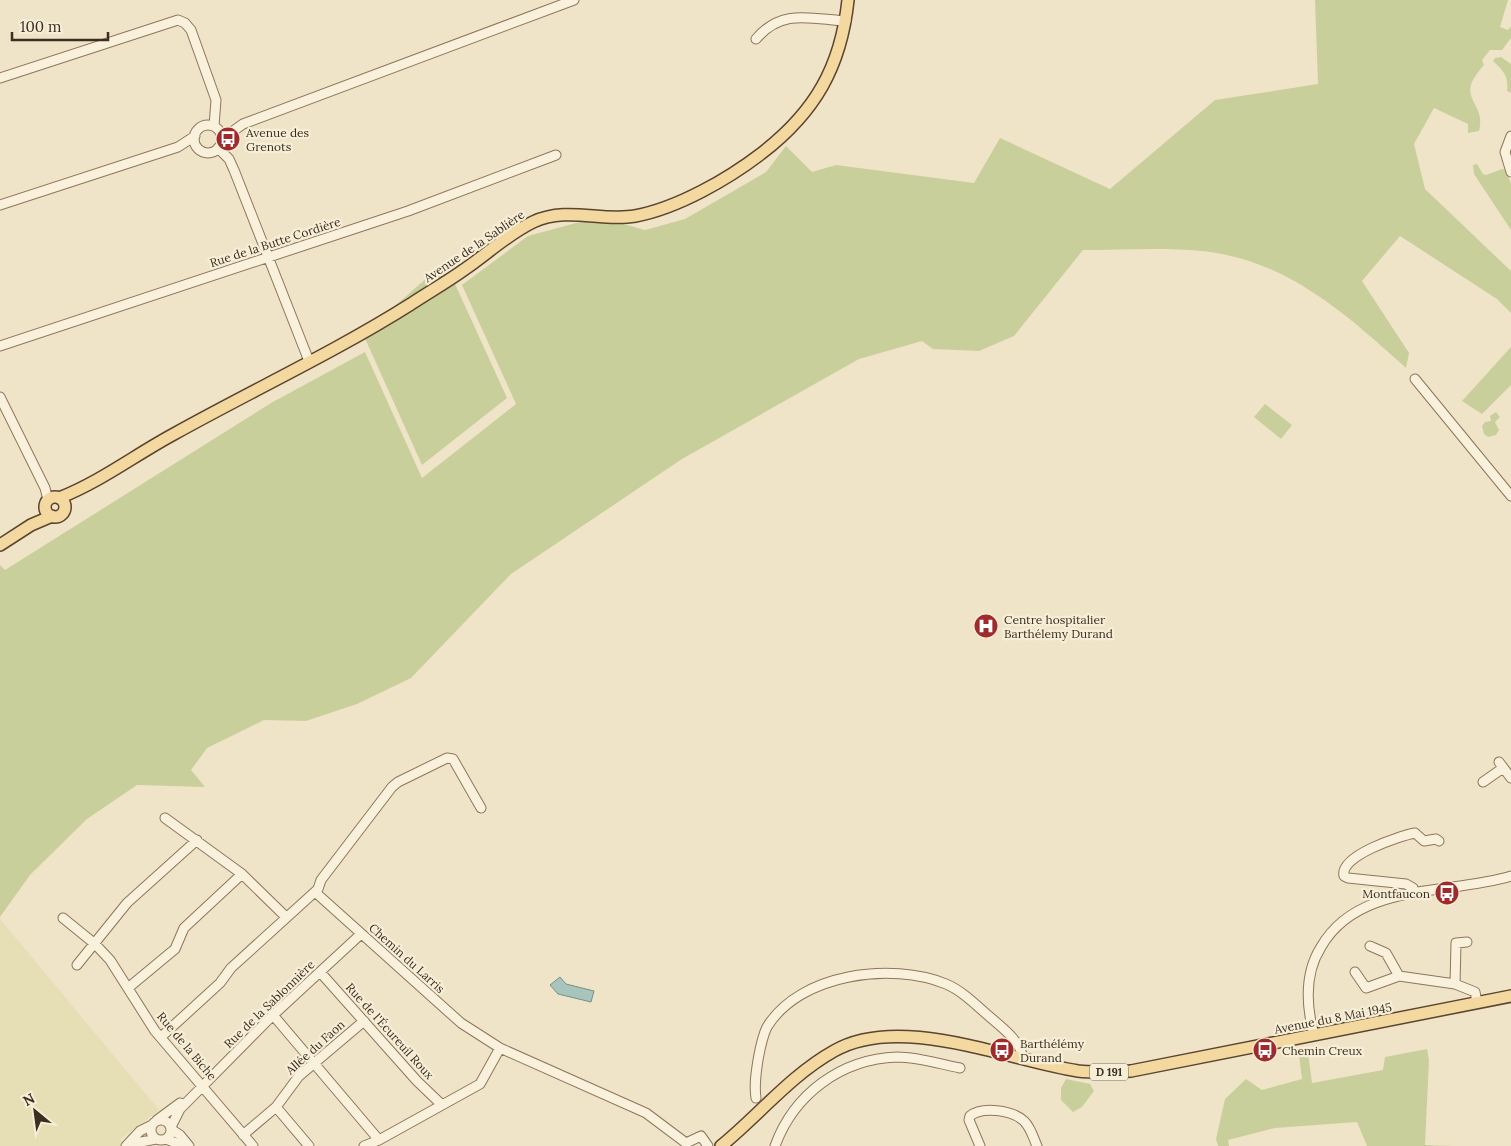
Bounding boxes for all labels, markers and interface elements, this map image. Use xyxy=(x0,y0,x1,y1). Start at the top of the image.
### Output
scale bar xyxy=(12,10,109,42)
text: 100 m xyxy=(20,17,61,36)
place label: Avenue des Grenots xyxy=(245,125,310,154)
bus stop icon: Avenue des Grenots xyxy=(215,126,241,152)
street label: Avenue de la Sablière xyxy=(420,206,528,286)
street label: Rue de la Butte Cordière xyxy=(208,214,343,270)
place label: Centre hospitalier Barthélemy Durand xyxy=(1004,612,1113,641)
hospital icon: Centre hospitalier Barthélemy Durand xyxy=(973,613,999,639)
bus stop icon: Montfaucon xyxy=(1434,880,1460,906)
place label: Montfaucon xyxy=(1362,886,1430,901)
street label: Chemin du Larris xyxy=(366,920,448,996)
street label: Rue de la Sablonnière xyxy=(221,957,318,1051)
street label: Rue de l'Écureuil Roux xyxy=(343,980,438,1083)
street label: Avenue du 8 Mai 1945 xyxy=(1272,999,1393,1037)
street label: Rue de la Biche xyxy=(154,1009,220,1084)
street label: Allée du Faon xyxy=(282,1017,348,1078)
place label: Barthélémy Durand xyxy=(1020,1036,1085,1065)
bus stop icon: Barthélémy Durand xyxy=(989,1037,1015,1063)
bus stop icon: Chemin Creux xyxy=(1252,1037,1278,1063)
place label: Chemin Creux xyxy=(1282,1043,1363,1058)
road number: D 191 xyxy=(1090,1064,1128,1080)
north arrow xyxy=(10,1086,60,1136)
text: N xyxy=(20,1089,38,1110)

